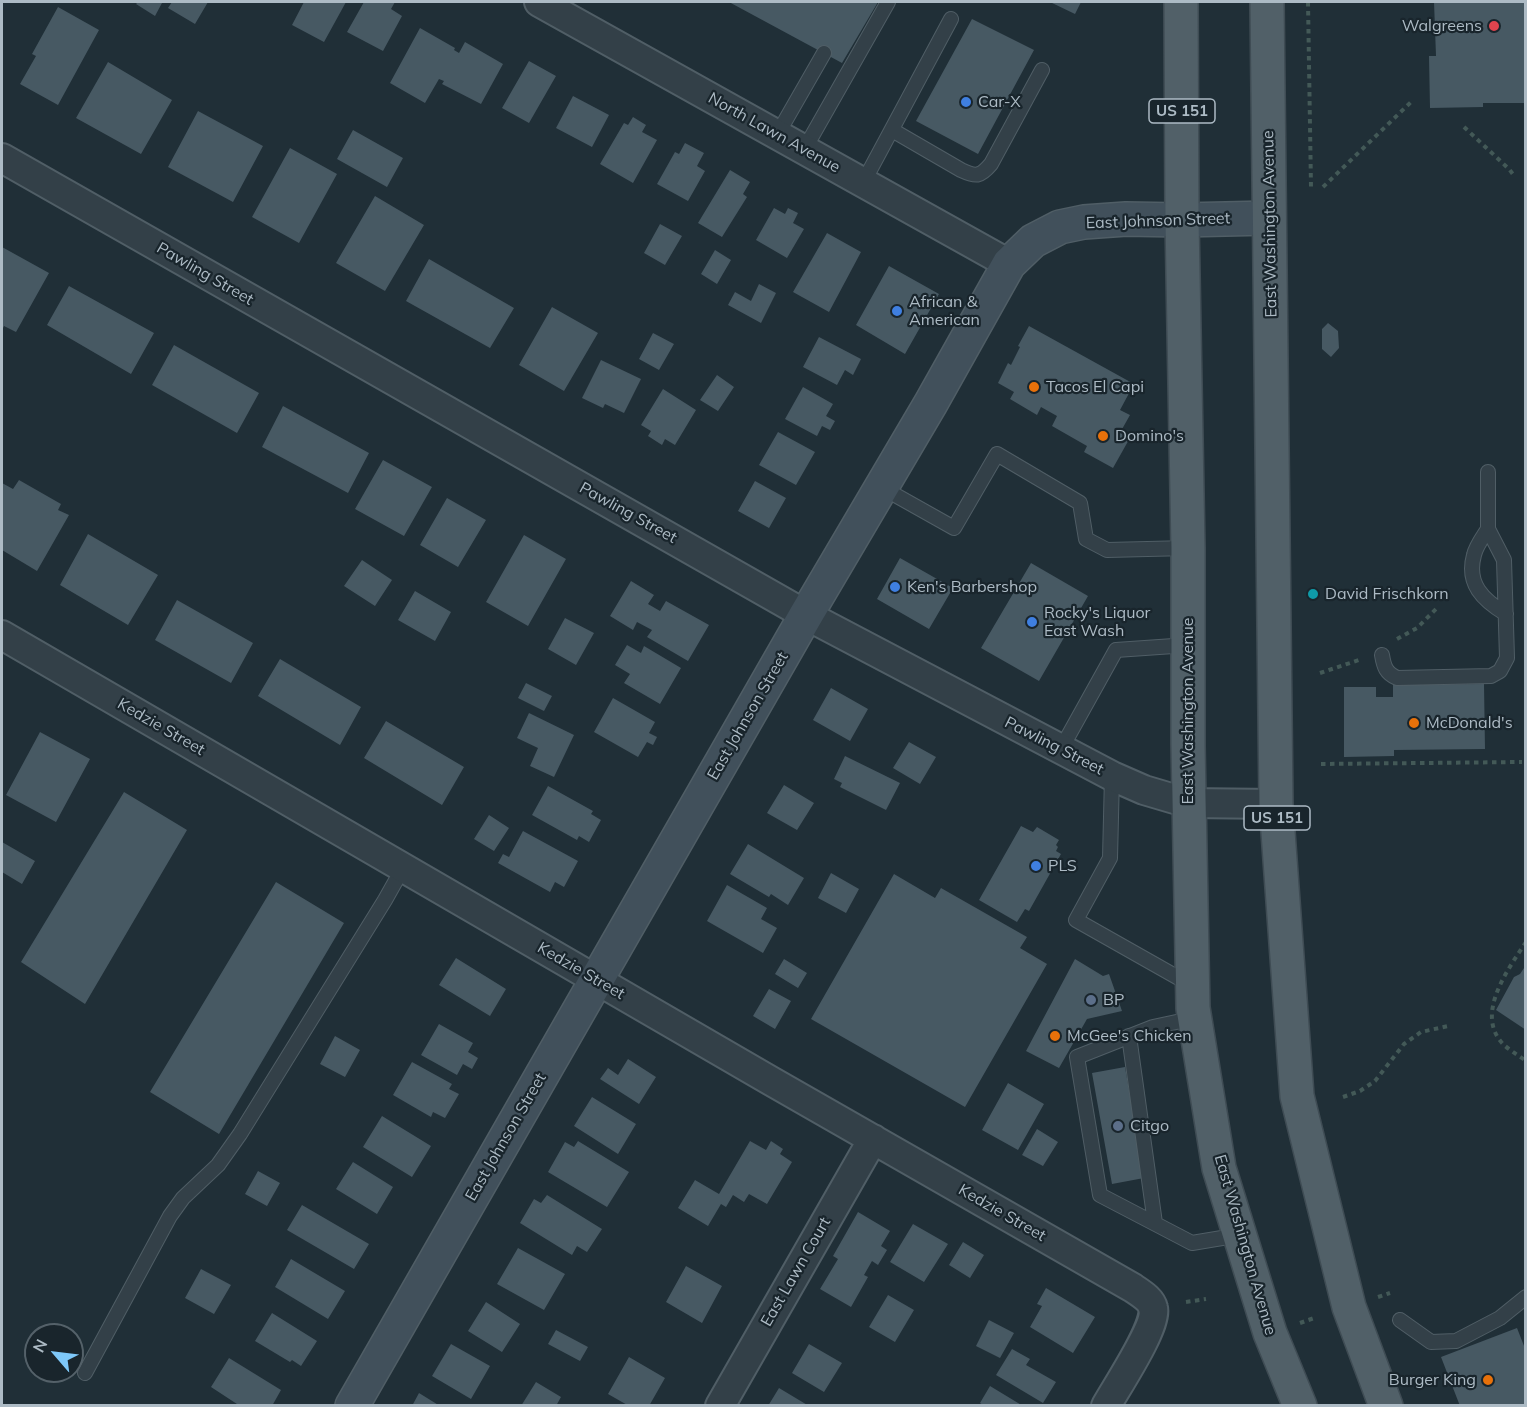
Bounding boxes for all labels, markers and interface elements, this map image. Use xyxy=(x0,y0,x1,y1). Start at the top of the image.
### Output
place label: Walgreens xyxy=(1402,16,1482,36)
marker: Walgreens xyxy=(1487,19,1501,33)
street label: North Lawn Avenue xyxy=(705,89,843,177)
place label: Car-X xyxy=(978,92,1021,112)
marker: Car-X xyxy=(959,95,973,109)
road number: US 151 xyxy=(1149,99,1215,123)
street label: East Washington Avenue xyxy=(1259,130,1281,318)
street label: East Johnson Street xyxy=(1085,209,1231,233)
street label: Pawling Street xyxy=(153,239,257,309)
place label: African & American xyxy=(909,292,980,330)
marker: African & American xyxy=(890,304,904,318)
place label: Tacos El Capi xyxy=(1046,377,1144,397)
marker: Tacos El Capi xyxy=(1027,380,1041,394)
place label: Domino's xyxy=(1115,426,1184,446)
marker: Domino's xyxy=(1096,429,1110,443)
street label: Pawling Street xyxy=(576,478,680,548)
place label: Ken's Barbershop xyxy=(907,577,1037,597)
marker: Ken's Barbershop xyxy=(888,580,902,594)
place label: David Frischkorn xyxy=(1325,584,1449,604)
marker: David Frischkorn xyxy=(1306,587,1320,601)
place label: Rocky's Liquor East Wash xyxy=(1044,603,1150,641)
marker: Rocky's Liquor East Wash xyxy=(1025,615,1039,629)
street label: East Washington Avenue xyxy=(1178,617,1198,805)
street label: East Johnson Street xyxy=(704,649,792,783)
street label: Kedzie Street xyxy=(114,694,208,760)
street label: Pawling Street xyxy=(1001,713,1107,779)
place label: McDonald's xyxy=(1426,713,1513,733)
marker: McDonald's xyxy=(1407,716,1421,730)
road number: US 151 xyxy=(1244,806,1310,830)
place label: PLS xyxy=(1048,856,1077,876)
marker: PLS xyxy=(1029,859,1043,873)
street label: Kedzie Street xyxy=(534,938,628,1004)
place label: BP xyxy=(1103,990,1124,1010)
marker: BP xyxy=(1084,993,1098,1007)
place label: McGee's Chicken xyxy=(1067,1026,1192,1046)
marker: McGee's Chicken xyxy=(1048,1029,1062,1043)
street label: East Johnson Street xyxy=(462,1070,550,1204)
place label: Citgo xyxy=(1130,1116,1169,1136)
marker: Citgo xyxy=(1111,1119,1125,1133)
street label: East Washington Avenue xyxy=(1210,1152,1280,1338)
street label: Kedzie Street xyxy=(955,1180,1049,1246)
street label: East Lawn Court xyxy=(757,1214,835,1330)
north arrow xyxy=(24,1323,84,1383)
text: N xyxy=(28,1335,52,1356)
place label: Burger King xyxy=(1389,1370,1476,1390)
marker: Burger King xyxy=(1481,1373,1495,1387)

